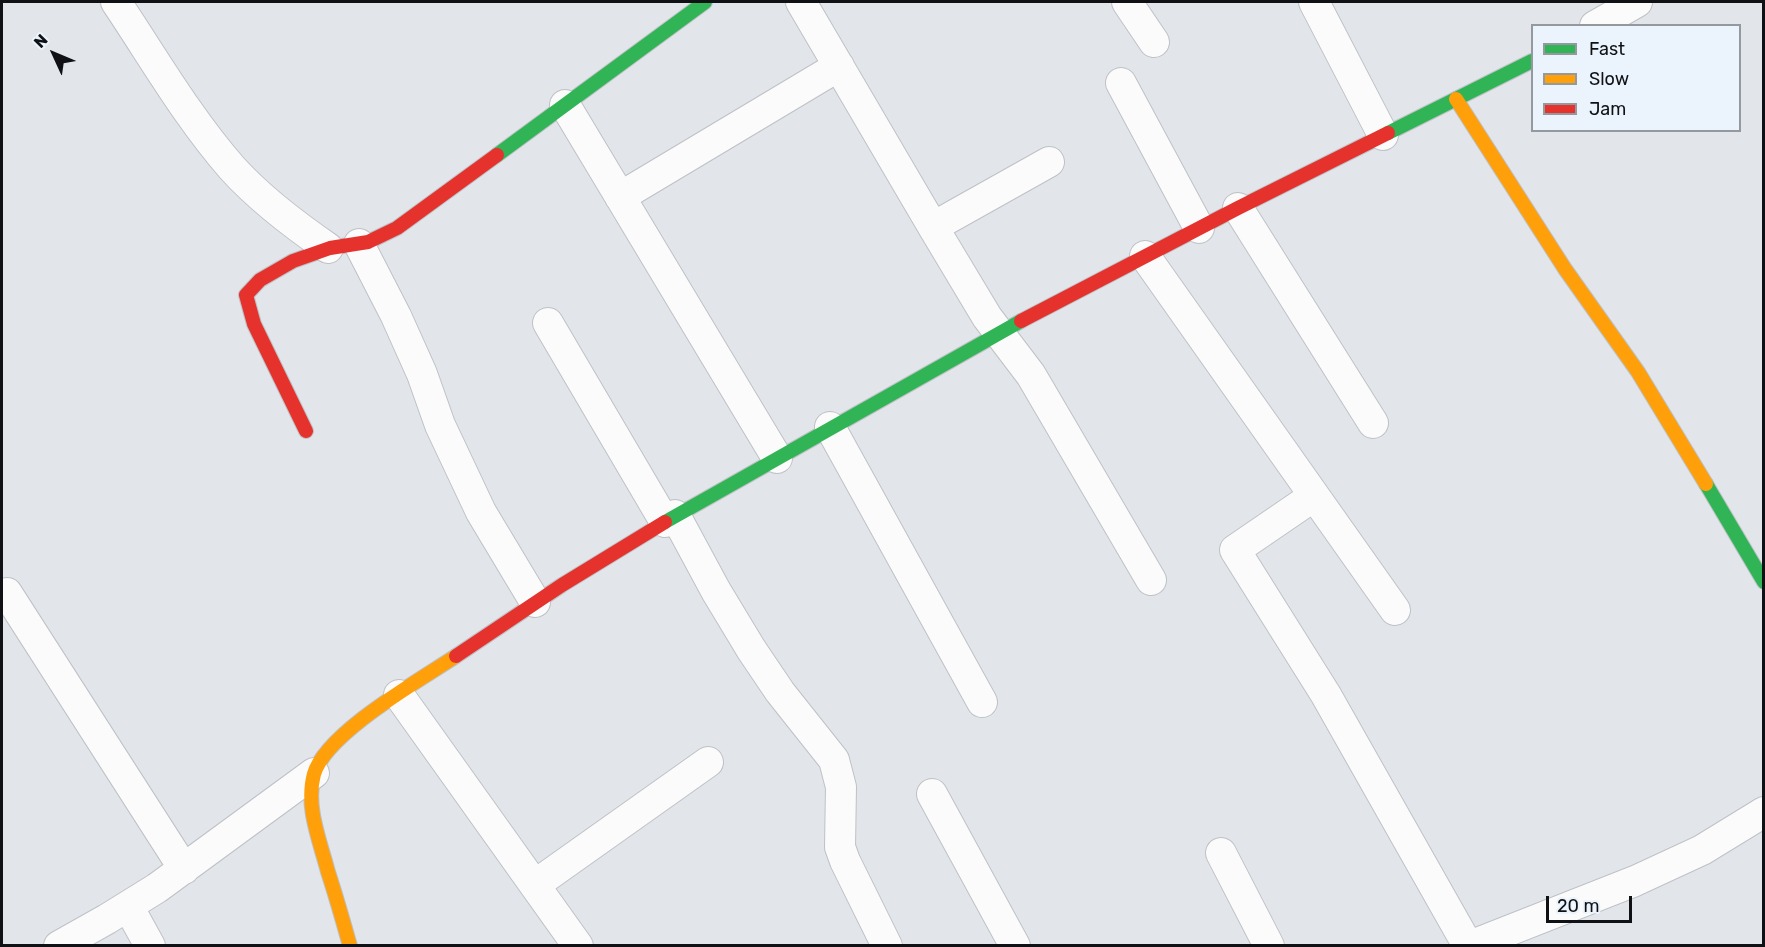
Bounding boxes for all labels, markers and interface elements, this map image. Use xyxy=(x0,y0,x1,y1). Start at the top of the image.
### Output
north arrow xyxy=(24,24,84,84)
legend xyxy=(1531,24,1741,132)
text: N xyxy=(30,30,52,52)
text: Fast xyxy=(1589,38,1625,60)
text: Slow xyxy=(1589,68,1629,90)
text: Jam xyxy=(1589,98,1626,120)
scale bar xyxy=(1549,884,1634,922)
text: 20 m xyxy=(1557,895,1599,917)

